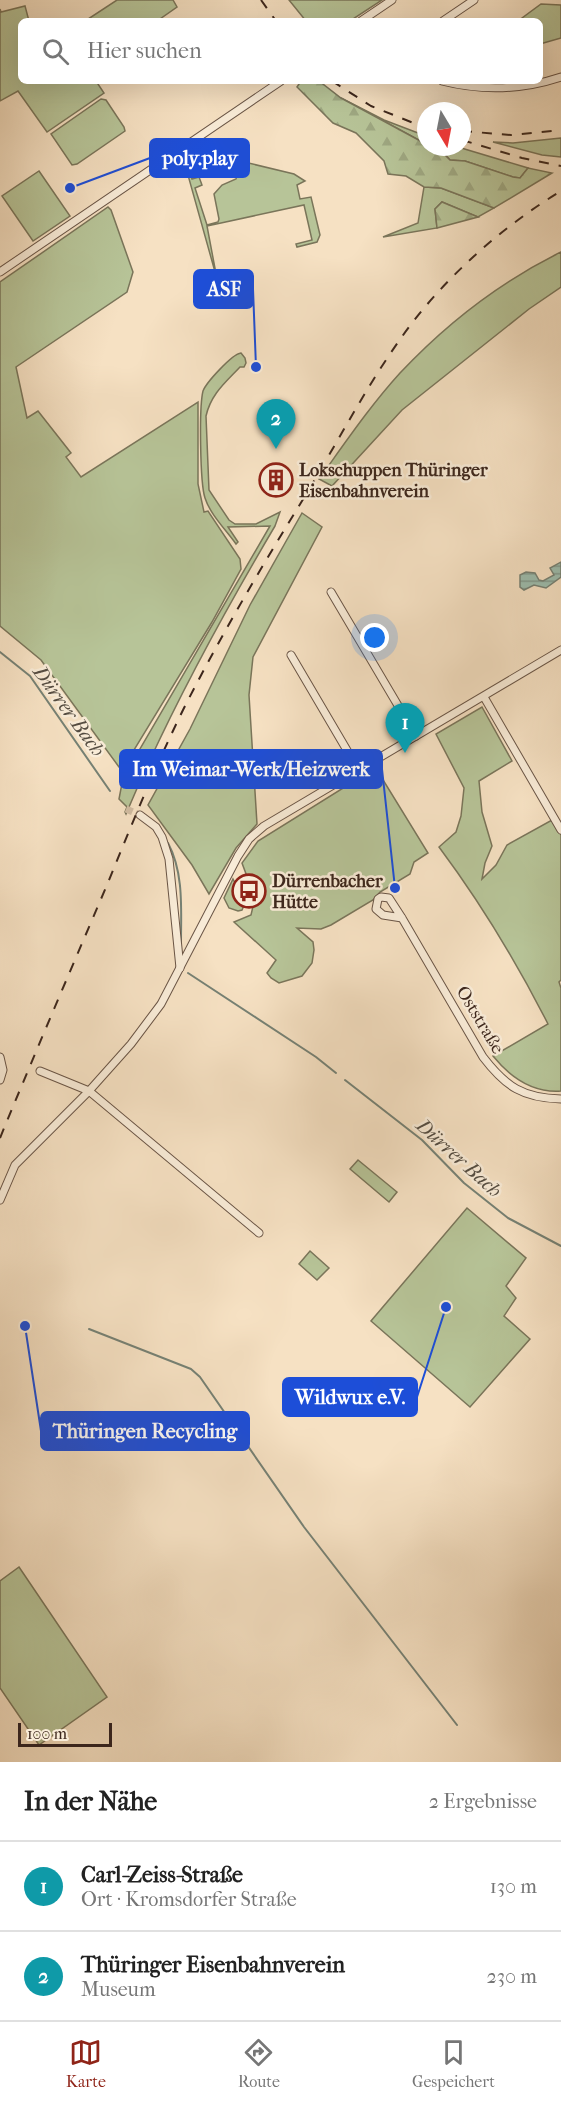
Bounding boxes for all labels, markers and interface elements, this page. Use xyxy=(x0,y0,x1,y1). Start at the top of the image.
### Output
search box xyxy=(18,18,543,84)
icon: search xyxy=(39,35,72,68)
text: Hier suchen xyxy=(87,38,202,64)
north arrow xyxy=(417,102,471,156)
callout: poly.play xyxy=(150,139,249,177)
text: poly.play xyxy=(161,147,239,170)
callout: ASF xyxy=(194,270,253,308)
text: ASF xyxy=(205,278,241,301)
pin: 2 xyxy=(256,400,296,449)
place label: Lokschuppen Thüringer Eisenbahnverein xyxy=(299,460,488,502)
building icon: Lokschuppen Thüringer Eisenbahnverein xyxy=(258,462,294,498)
your location xyxy=(360,623,389,652)
water label: Dürrer Bach xyxy=(27,660,110,761)
pin: 1 xyxy=(386,704,424,753)
callout: Im Weimar-Werk/Heizwerk xyxy=(120,750,382,788)
text: Im Weimar-Werk/Heizwerk xyxy=(132,758,370,781)
place label: Dürrenbacher Hütte xyxy=(272,871,383,913)
bus stop icon: Dürrenbacher Hütte xyxy=(231,873,267,909)
street label: Oststraße xyxy=(452,982,508,1058)
water label: Dürrer Bach xyxy=(410,1113,506,1202)
callout: Wildwux e.V. xyxy=(283,1378,417,1416)
text: Wildwux e.V. xyxy=(294,1386,405,1409)
callout: Thüringen Recycling xyxy=(41,1412,249,1450)
text: Thüringen Recycling xyxy=(52,1420,238,1443)
scale bar xyxy=(18,1720,112,1748)
text: 100 m xyxy=(27,1724,67,1743)
text: In der Nähe xyxy=(24,1786,157,1817)
text: 2 Ergebnisse xyxy=(429,1790,537,1813)
text: Carl-Zeiss-Straße xyxy=(81,1862,243,1888)
text: 1 xyxy=(40,1875,47,1898)
text: 130 m xyxy=(490,1875,537,1898)
text: Ort · Kromsdorfer Straße xyxy=(81,1888,297,1911)
text: Thüringer Eisenbahnverein xyxy=(81,1952,345,1978)
text: 2 xyxy=(38,1965,49,1988)
text: 230 m xyxy=(487,1965,537,1988)
text: Museum xyxy=(81,1978,156,2001)
tab: Karte xyxy=(66,2036,106,2091)
tab: Route xyxy=(238,2036,280,2091)
tab: Gespeichert xyxy=(412,2036,495,2091)

